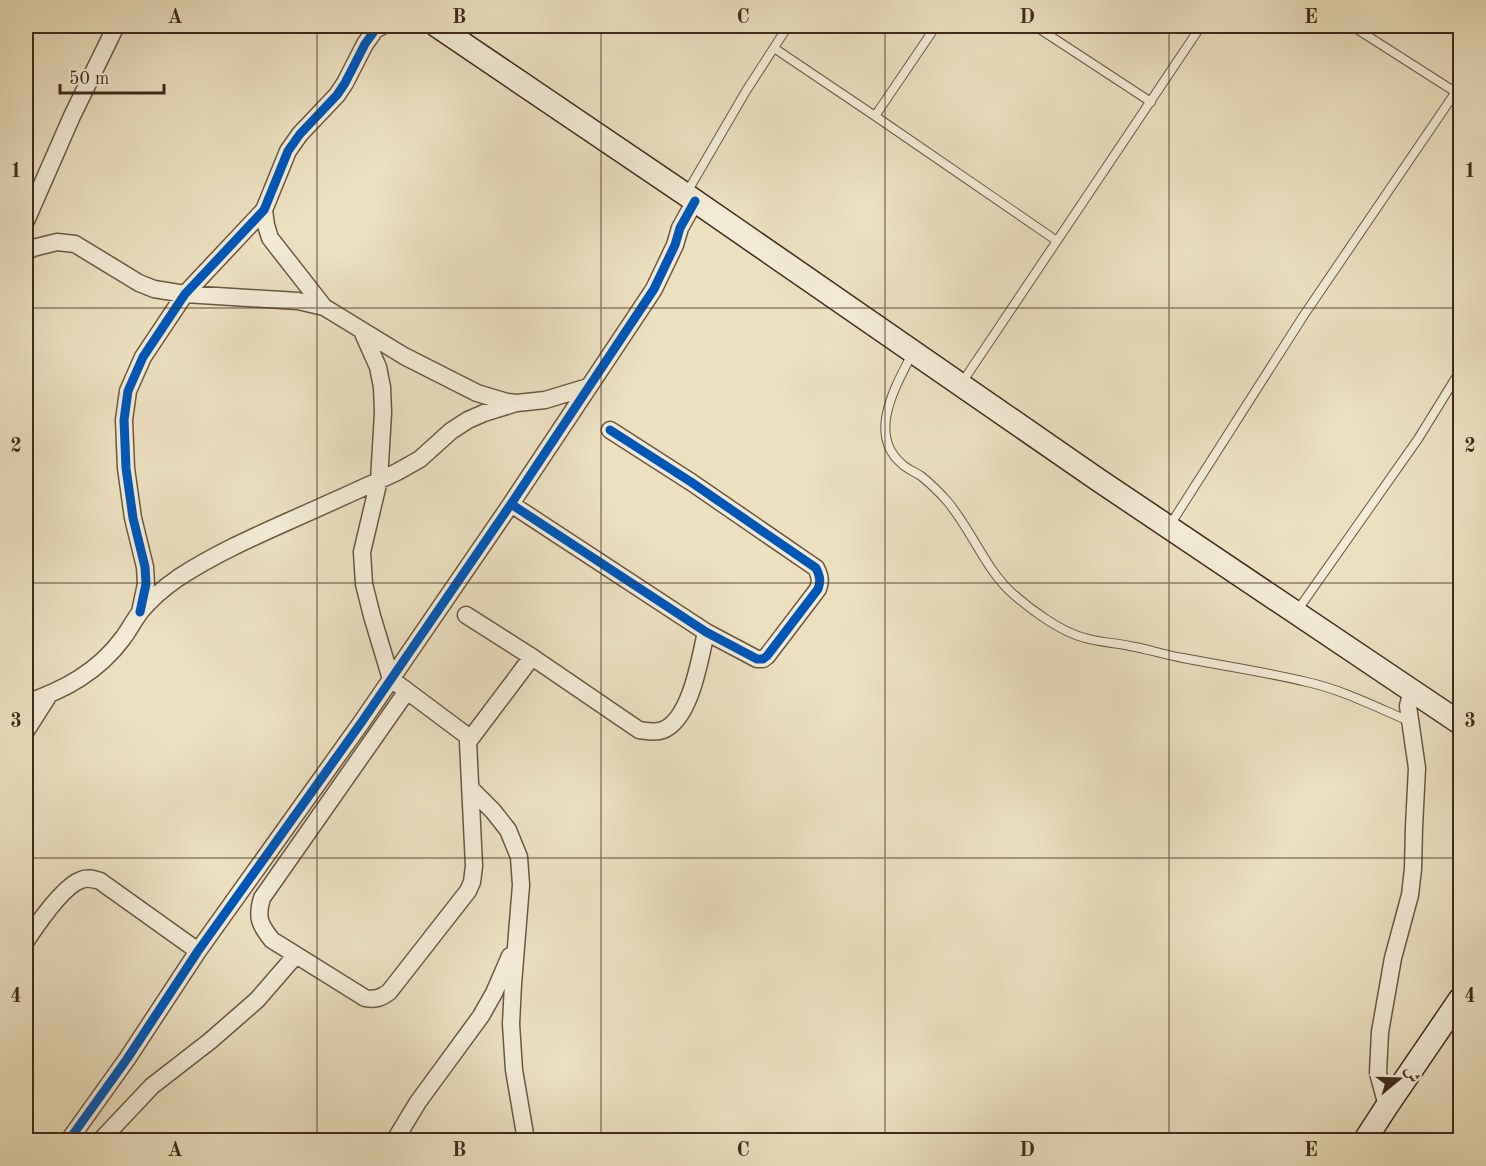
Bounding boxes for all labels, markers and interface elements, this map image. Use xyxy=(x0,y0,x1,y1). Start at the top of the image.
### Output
text: A xyxy=(167,8,183,28)
text: B xyxy=(452,8,466,28)
text: C xyxy=(736,8,750,28)
text: D xyxy=(1019,8,1035,28)
text: E xyxy=(1304,8,1318,28)
scale bar xyxy=(60,57,164,95)
text: 50 m xyxy=(69,70,109,88)
text: 1 xyxy=(10,162,22,182)
text: 1 xyxy=(1464,162,1476,182)
text: 2 xyxy=(10,437,22,457)
text: 2 xyxy=(1464,437,1476,457)
text: 3 xyxy=(10,712,22,732)
text: 3 xyxy=(1464,712,1476,732)
text: 4 xyxy=(10,987,22,1007)
text: 4 xyxy=(1464,987,1476,1007)
north arrow xyxy=(1369,1049,1429,1109)
text: ش xyxy=(1401,1065,1421,1085)
text: A xyxy=(167,1141,183,1161)
text: B xyxy=(452,1141,466,1161)
text: C xyxy=(736,1141,750,1161)
text: D xyxy=(1019,1141,1035,1161)
text: E xyxy=(1304,1141,1318,1161)

